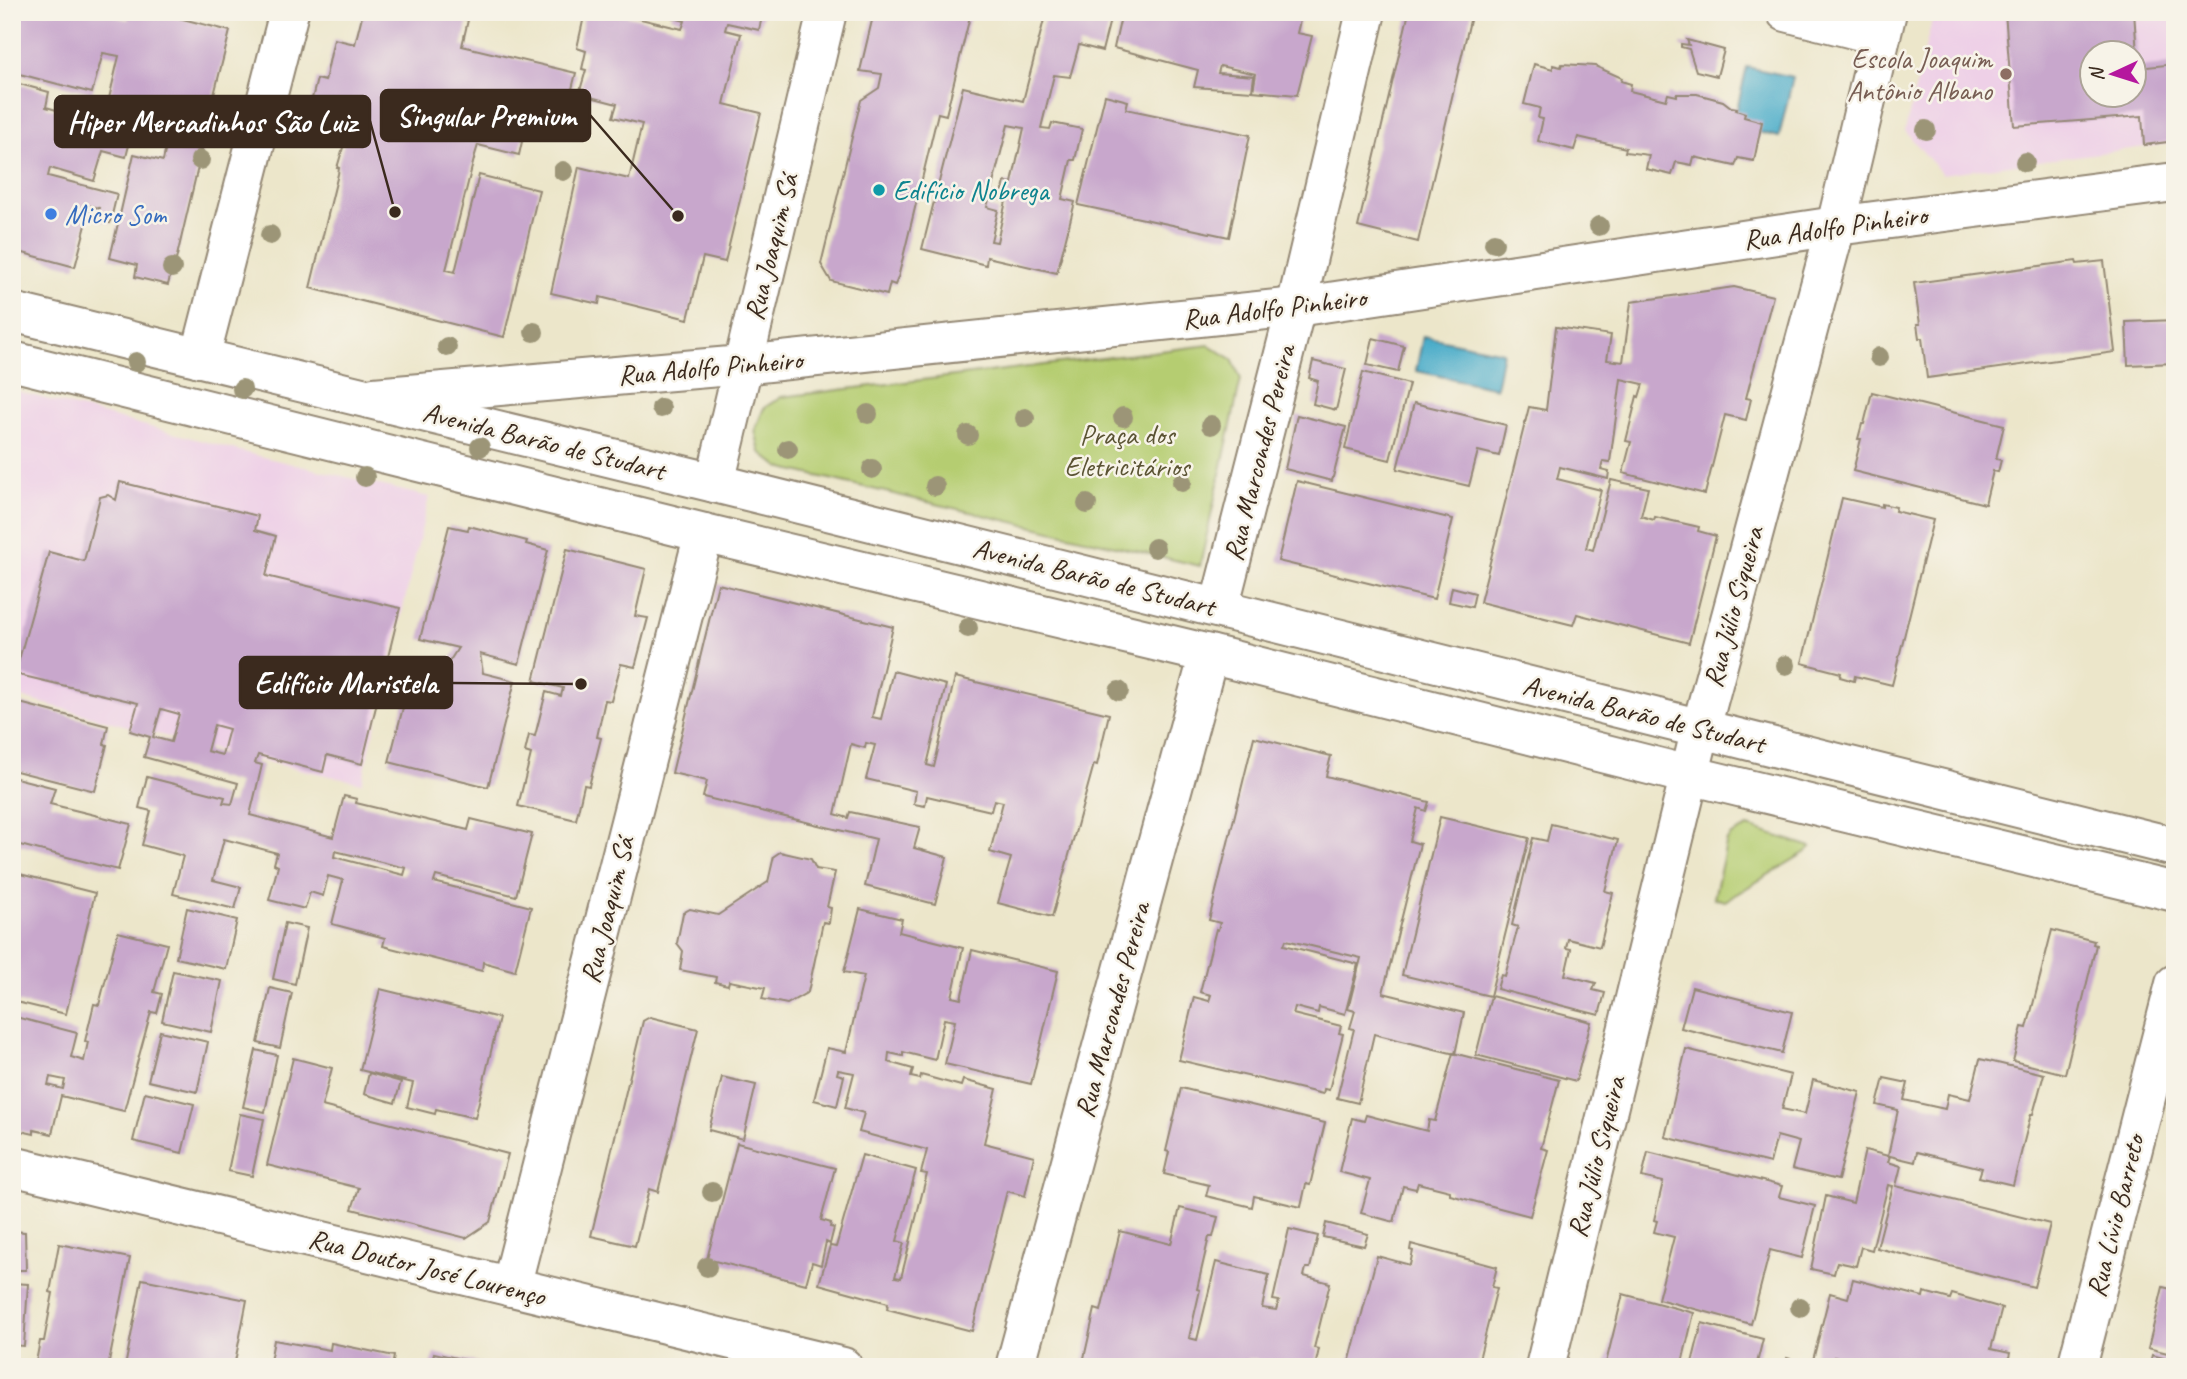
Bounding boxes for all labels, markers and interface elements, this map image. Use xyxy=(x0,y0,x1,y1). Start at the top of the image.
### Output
north arrow xyxy=(2078,38,2148,108)
place label: Escola Joaquim Antônio Albano xyxy=(1847,41,1994,108)
text: N xyxy=(2084,65,2109,82)
marker: Escola Joaquim Antônio Albano xyxy=(1998,66,2014,82)
callout: Singular Premium xyxy=(381,90,590,141)
callout: Hiper Mercadinhos São Luiz xyxy=(55,96,370,147)
text: Singular Premium xyxy=(396,97,578,135)
text: Hiper Mercadinhos São Luiz xyxy=(67,103,360,141)
street label: Rua Joaquim Sá xyxy=(736,168,807,324)
place label: Edifício Nobrega xyxy=(893,173,1050,208)
marker: Edifício Nobrega xyxy=(871,182,887,198)
street label: Rua Adolfo Pinheiro xyxy=(1741,196,1932,257)
place label: Micro Som xyxy=(65,197,168,232)
marker: Micro Som xyxy=(43,206,59,222)
street label: Rua Adolfo Pinheiro xyxy=(1180,279,1371,337)
street label: Rua Marcondes Pereira xyxy=(1215,339,1303,564)
street label: Rua Adolfo Pinheiro xyxy=(616,341,807,392)
street label: Avenida Barão de Studart xyxy=(420,394,671,489)
park label: Praça dos Eletricitários xyxy=(1065,417,1192,484)
street label: Rua Júlio Siqueira xyxy=(1695,521,1772,691)
street label: Avenida Barão de Studart xyxy=(970,530,1221,625)
callout: Edifício Maristela xyxy=(240,657,452,708)
text: Edifício Maristela xyxy=(255,664,440,702)
street label: Avenida Barão de Studart xyxy=(1520,667,1771,762)
street label: Rua Joaquim Sá xyxy=(572,831,643,987)
street label: Rua Marcondes Pereira xyxy=(1066,896,1158,1121)
street label: Rua Júlio Siqueira xyxy=(1559,1071,1633,1241)
street label: Rua Lívio Barreto xyxy=(2078,1128,2153,1301)
street label: Rua Doutor José Lourenço xyxy=(305,1221,551,1314)

